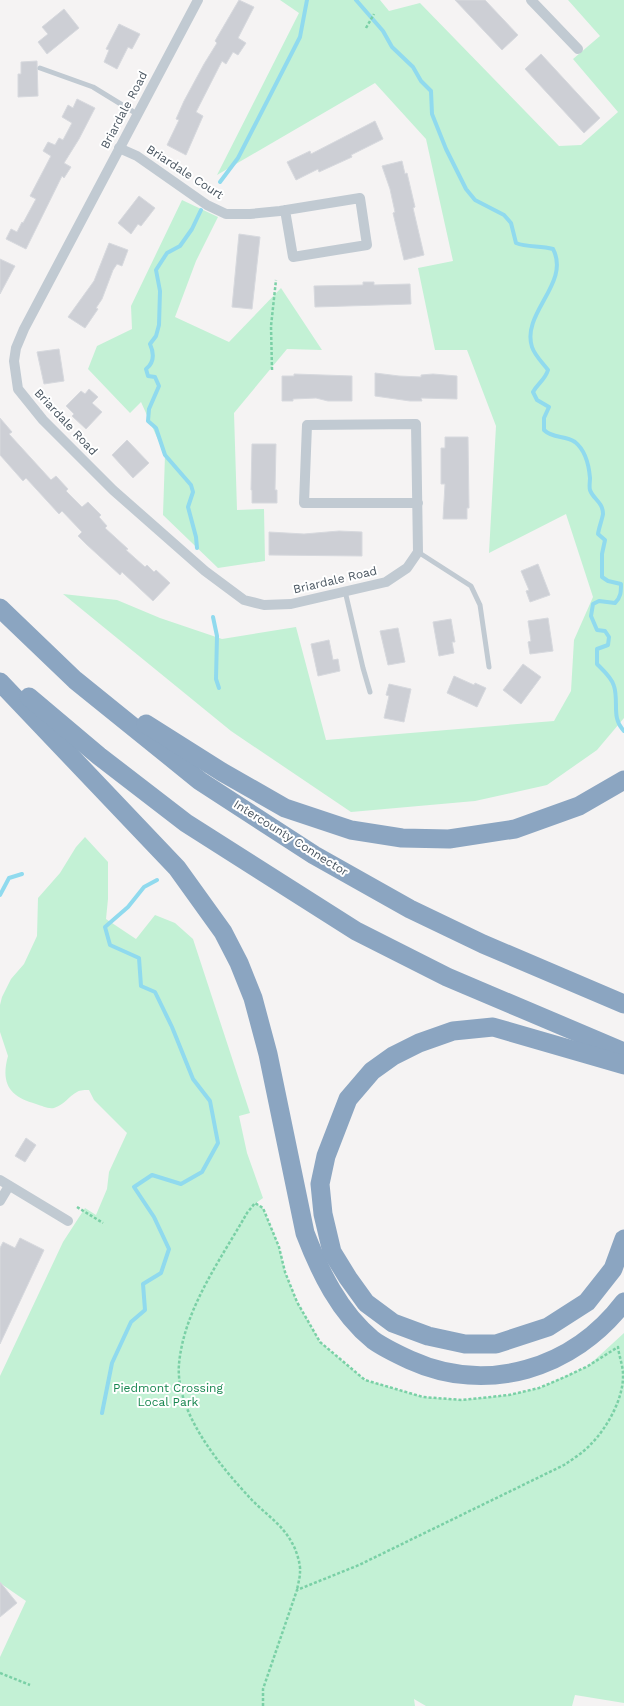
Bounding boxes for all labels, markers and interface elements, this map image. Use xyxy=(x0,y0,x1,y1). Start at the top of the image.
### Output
street label: Briardale Road xyxy=(98,69,150,151)
street label: Briardale Court xyxy=(144,142,226,202)
street label: Briardale Road xyxy=(32,386,100,458)
street label: Briardale Road xyxy=(292,564,378,596)
street label: Intercounty Connector xyxy=(231,797,351,879)
park label: Piedmont Crossing Local Park xyxy=(113,1381,224,1409)

